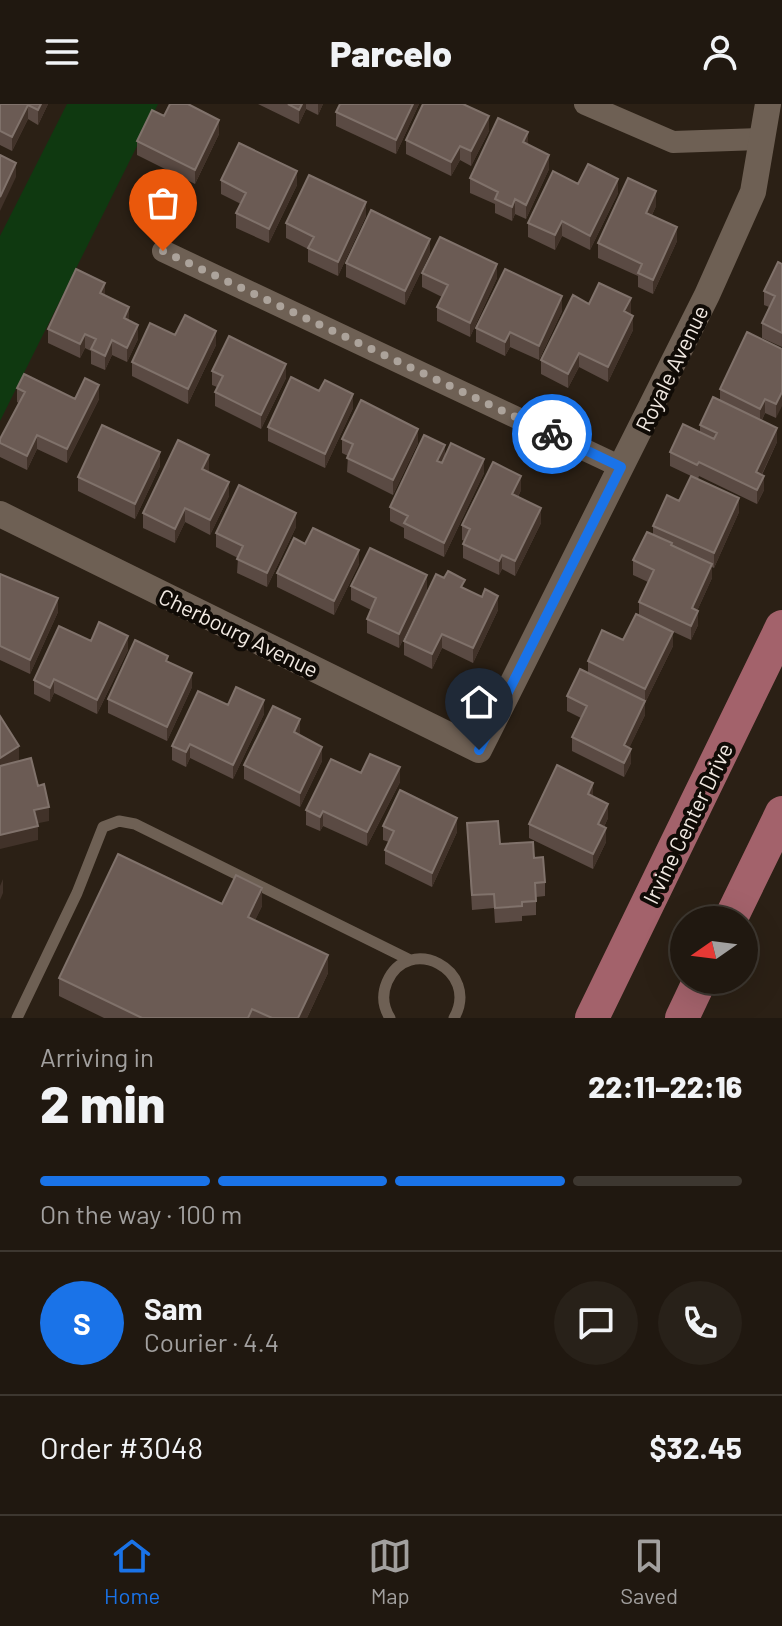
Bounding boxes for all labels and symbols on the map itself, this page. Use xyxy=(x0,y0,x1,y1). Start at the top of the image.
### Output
pin xyxy=(129,169,197,251)
street label: Royale Avenue xyxy=(629,301,713,435)
courier xyxy=(512,394,592,474)
street label: Cherbourg Avenue xyxy=(155,582,323,682)
pin xyxy=(445,668,513,750)
street label: Irvine Center Drive xyxy=(637,738,737,908)
north arrow xyxy=(670,906,758,994)

